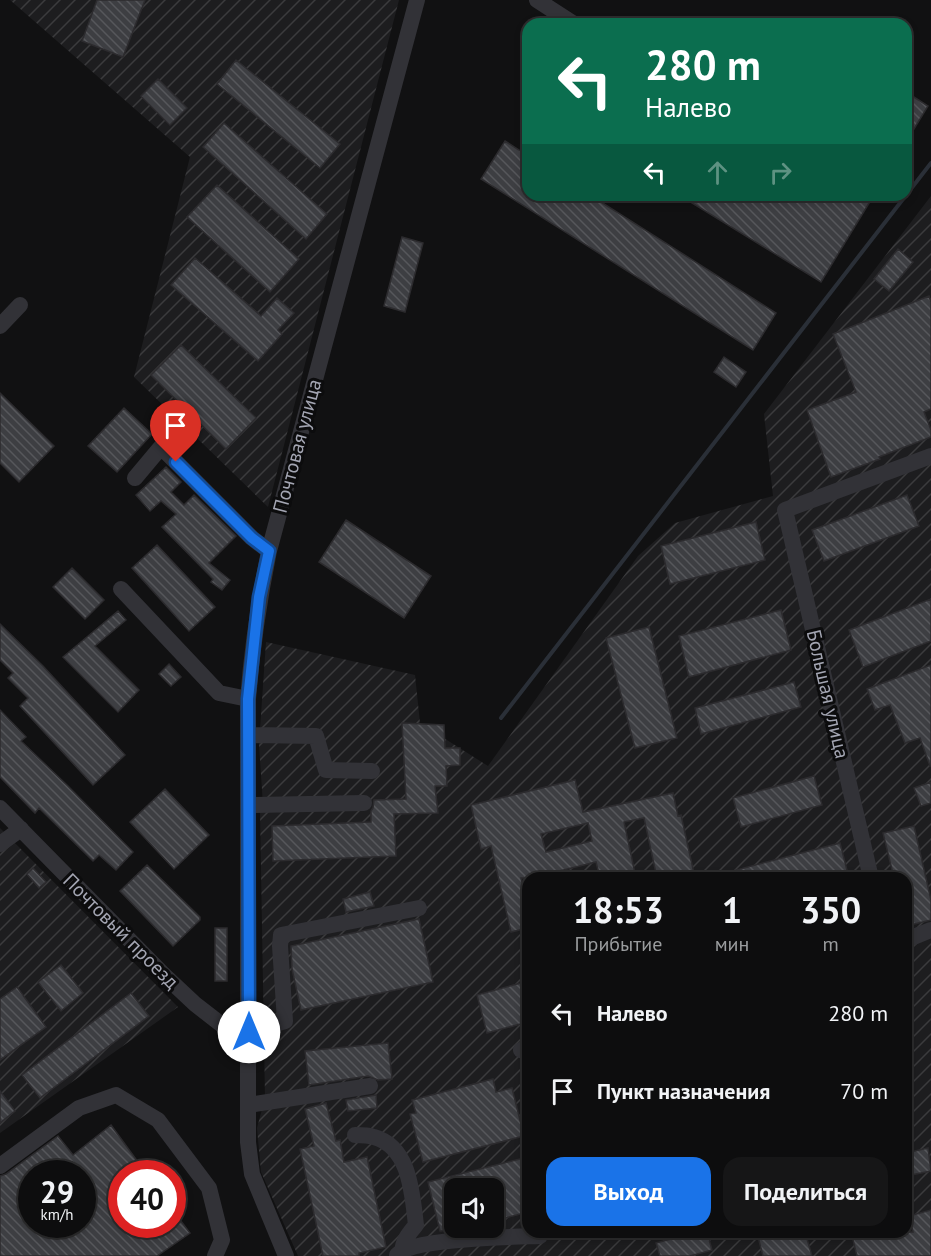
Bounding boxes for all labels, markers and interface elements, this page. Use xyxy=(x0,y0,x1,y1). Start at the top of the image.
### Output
text: 280 m xyxy=(645,37,761,92)
icon: left xyxy=(546,42,624,120)
text: Налево xyxy=(645,90,732,124)
icon: left xyxy=(638,156,671,189)
icon: ahead xyxy=(701,156,734,189)
icon: right xyxy=(764,156,797,189)
street label: Почтовая улица xyxy=(267,376,327,516)
pin xyxy=(150,400,201,462)
icon: arrive xyxy=(159,409,192,442)
street label: Большая улица xyxy=(801,627,855,761)
street label: Почтовый проезд xyxy=(58,868,185,995)
text: 18:53 xyxy=(573,886,664,933)
text: 1 xyxy=(722,886,742,933)
text: 350 xyxy=(800,886,861,933)
text: Прибытие xyxy=(574,931,662,957)
text: мин xyxy=(715,931,749,957)
text: m xyxy=(823,931,839,957)
icon: left xyxy=(546,997,579,1030)
text: Налево xyxy=(597,999,668,1027)
text: 280 m xyxy=(828,999,888,1027)
position arrow xyxy=(217,1000,281,1064)
icon: arrive xyxy=(546,1075,579,1108)
text: Пункт назначения xyxy=(597,1077,770,1105)
text: 70 m xyxy=(840,1077,888,1105)
button: Выход xyxy=(546,1157,711,1226)
button: Поделиться xyxy=(723,1157,888,1226)
speed limit sign: 40 xyxy=(108,1160,186,1238)
text: 29 xyxy=(40,1172,74,1211)
map controls xyxy=(444,1178,504,1238)
button: sound xyxy=(444,1178,504,1238)
text: km/h xyxy=(41,1205,73,1224)

